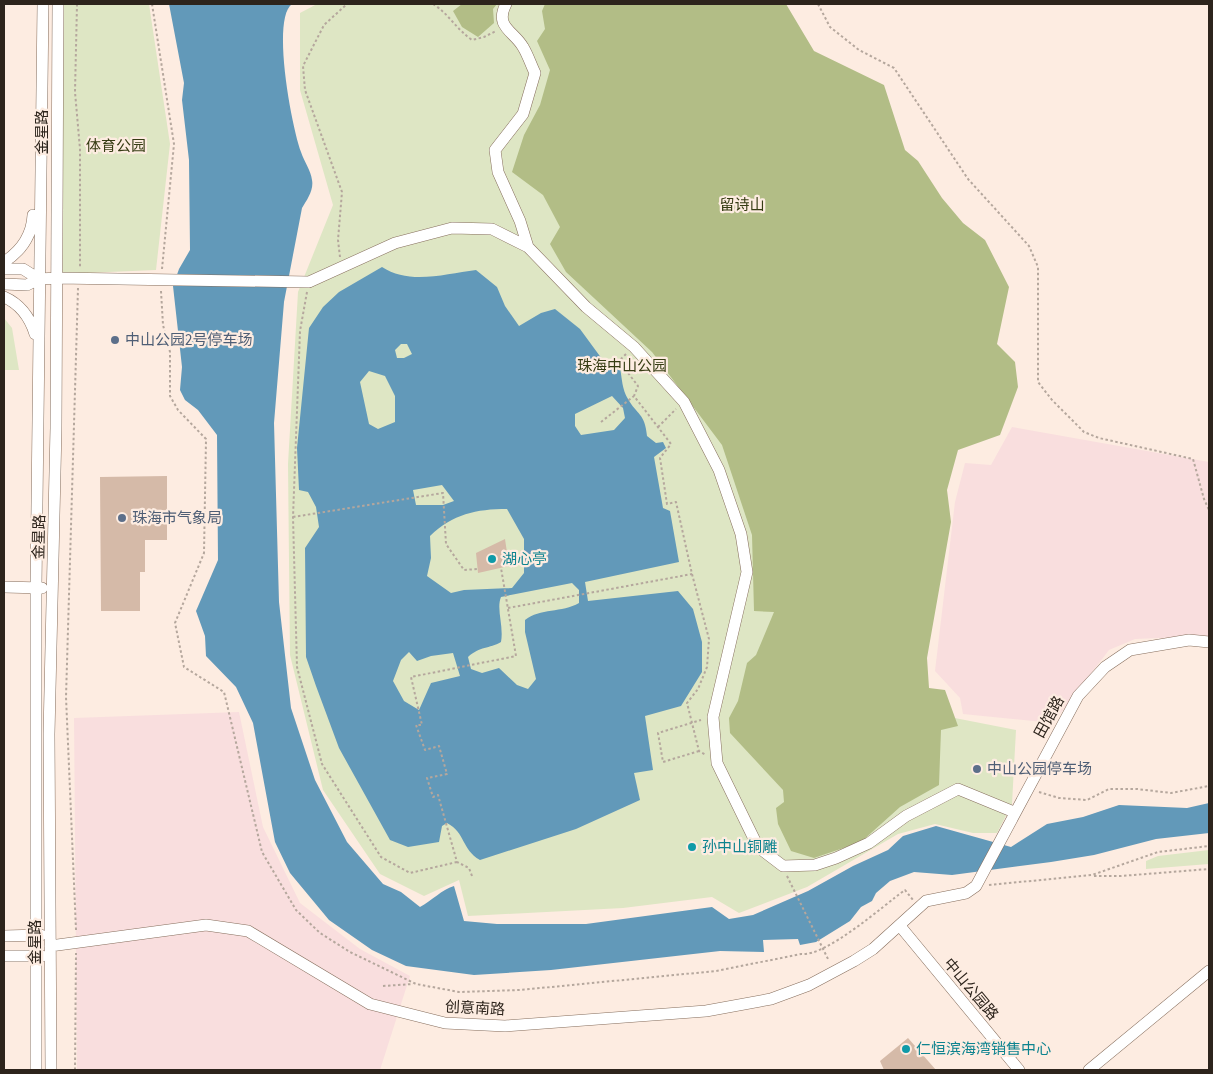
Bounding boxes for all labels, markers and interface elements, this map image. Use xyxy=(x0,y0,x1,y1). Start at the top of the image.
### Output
street label: 金星路 xyxy=(32,109,53,155)
park label: 体育公园 xyxy=(86,136,146,157)
park label: 留诗山 xyxy=(719,195,765,216)
place label: 中山公园2号停车场 xyxy=(125,330,252,351)
marker: 中山公园2号停车场 xyxy=(109,334,121,346)
park label: 珠海中山公园 xyxy=(577,356,667,377)
place label: 珠海市气象局 xyxy=(132,508,222,529)
marker: 珠海市气象局 xyxy=(116,512,128,524)
street label: 金星路 xyxy=(29,514,50,560)
place label: 湖心亭 xyxy=(502,549,547,570)
marker: 湖心亭 xyxy=(486,553,498,565)
street label: 田馆路 xyxy=(1029,692,1070,742)
place label: 中山公园停车场 xyxy=(987,759,1092,780)
marker: 中山公园停车场 xyxy=(971,763,983,775)
place label: 孙中山铜雕 xyxy=(702,837,777,858)
marker: 孙中山铜雕 xyxy=(686,841,698,853)
street label: 金星路 xyxy=(25,919,46,965)
street label: 中山公园路 xyxy=(938,954,1003,1025)
street label: 创意南路 xyxy=(444,996,505,1021)
place label: 仁恒滨海湾销售中心 xyxy=(916,1039,1051,1060)
marker: 仁恒滨海湾销售中心 xyxy=(900,1043,912,1055)

